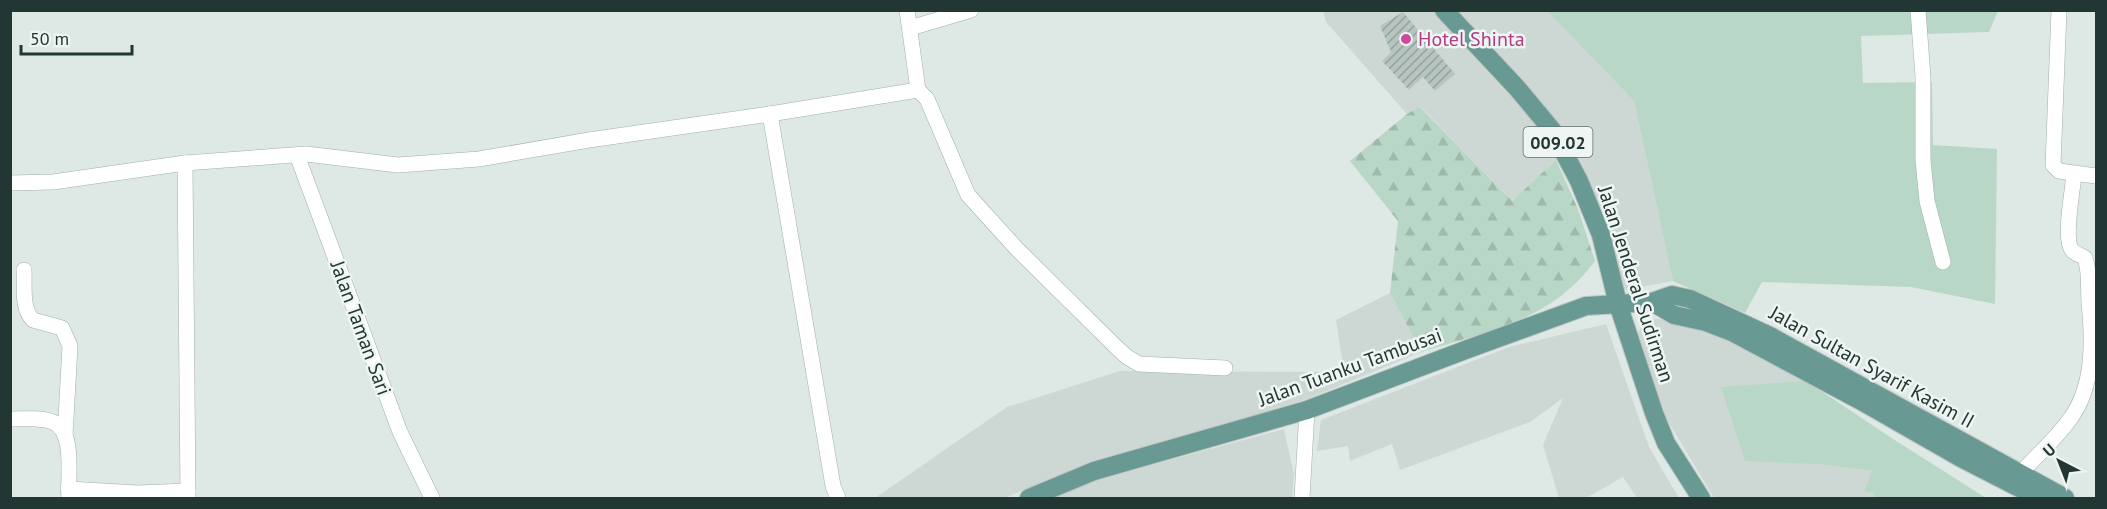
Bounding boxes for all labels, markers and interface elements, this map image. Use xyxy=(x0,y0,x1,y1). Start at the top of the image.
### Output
scale bar xyxy=(21,18,132,56)
place label: Hotel Shinta xyxy=(1418,26,1525,52)
text: 50 m xyxy=(30,27,69,50)
marker: Hotel Shinta xyxy=(1399,32,1413,46)
road number: 009.02 xyxy=(1524,127,1592,157)
street label: Jalan Jenderal Sudirman xyxy=(1592,182,1680,385)
street label: Jalan Taman Sari xyxy=(324,256,397,399)
street label: Jalan Sultan Syarif Kasim II xyxy=(1764,299,1979,434)
street label: Jalan Tuanku Tambusai xyxy=(1254,322,1445,413)
north arrow xyxy=(2029,431,2089,491)
text: U xyxy=(2039,439,2059,461)

